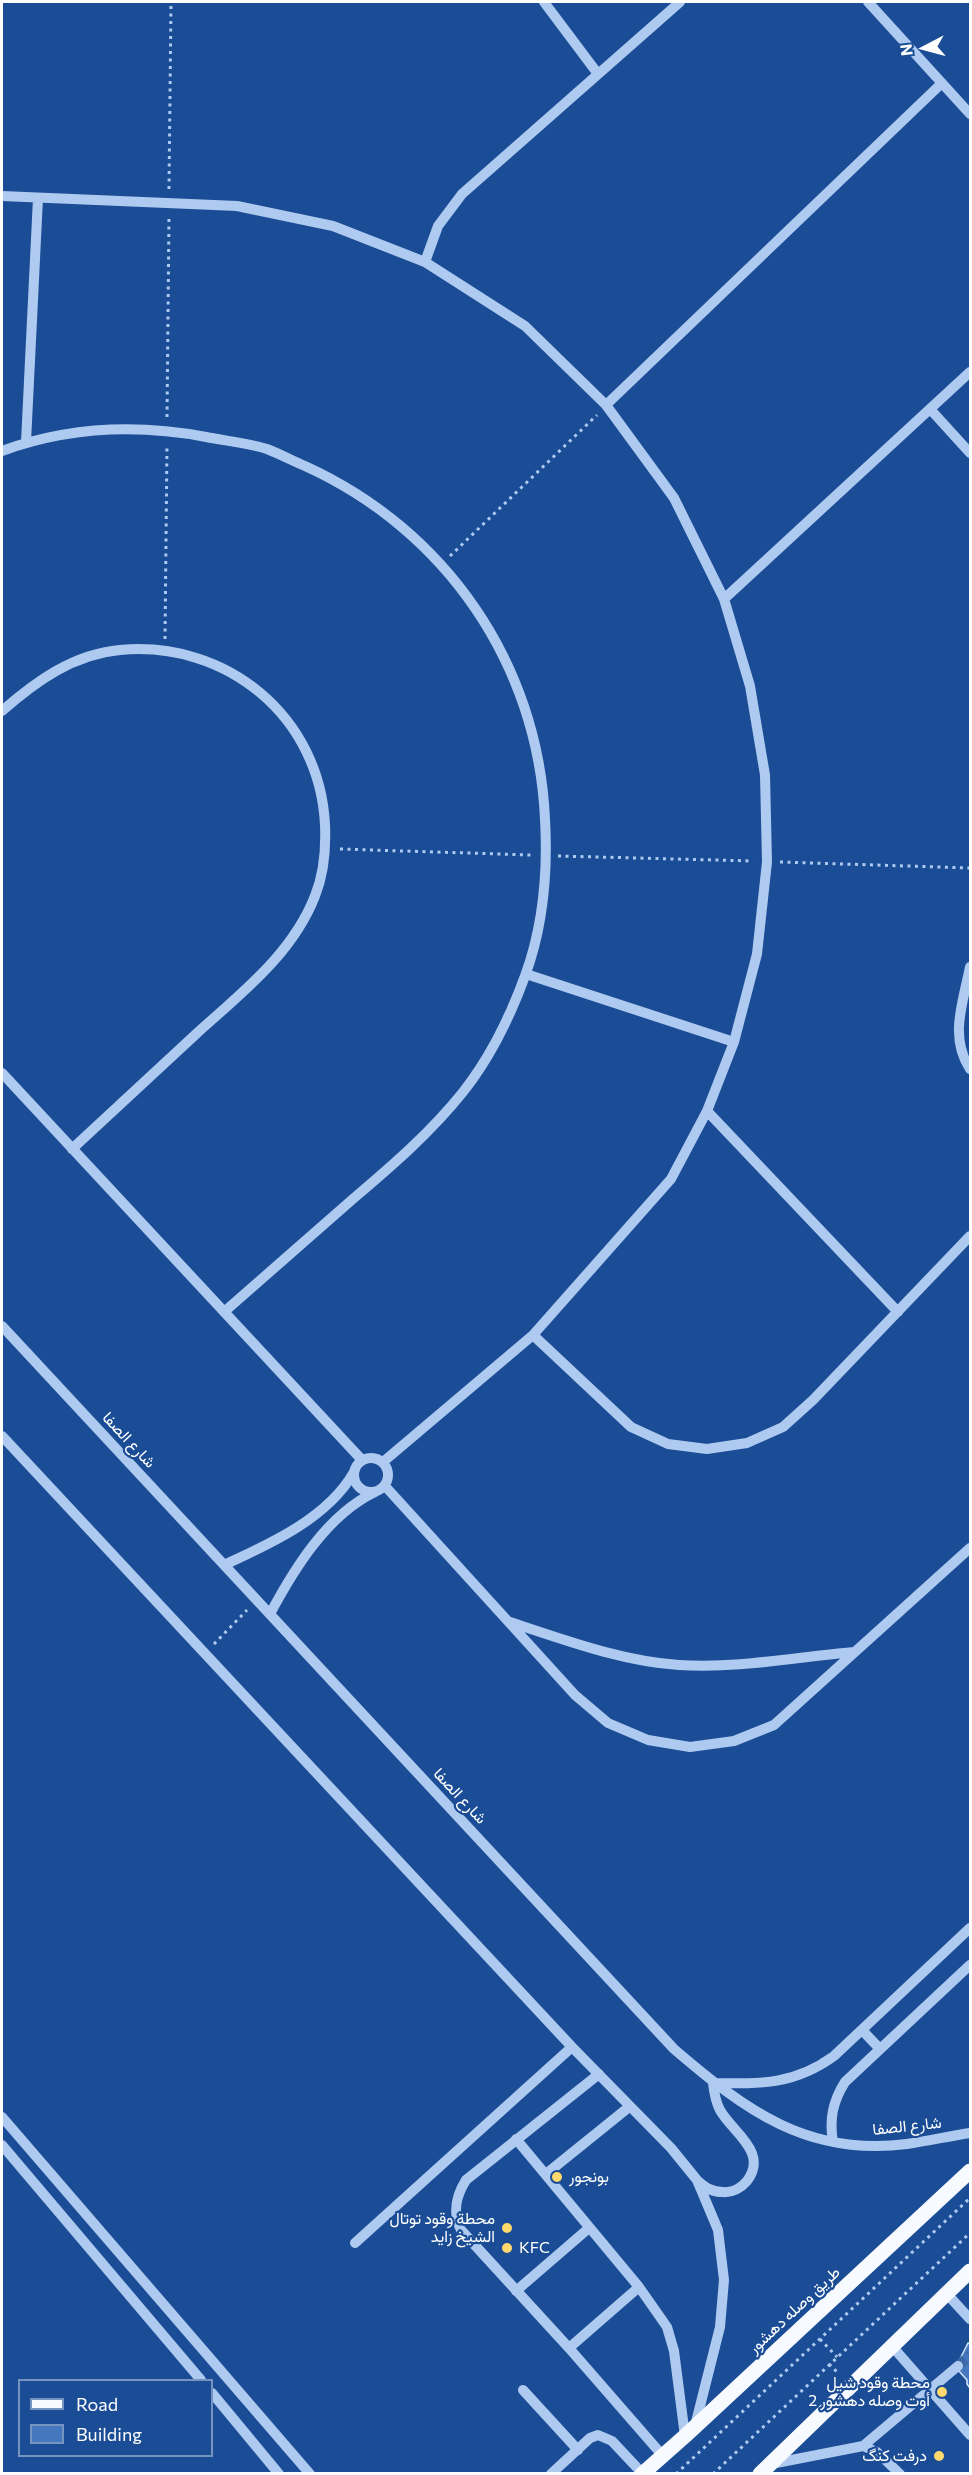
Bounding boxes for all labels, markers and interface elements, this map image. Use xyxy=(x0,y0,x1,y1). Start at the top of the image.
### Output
north arrow xyxy=(894,18,954,78)
text: N xyxy=(896,43,916,57)
street label: شارع الصفا xyxy=(98,1408,160,1472)
street label: شارع الصفا xyxy=(429,1764,491,1828)
street label: شارع الصفا xyxy=(871,2113,943,2139)
place label: بونجور xyxy=(569,2167,609,2187)
marker: بونجور xyxy=(550,2170,564,2184)
place label: محطة وقود توتال الشيخ زايد xyxy=(389,2209,495,2247)
marker: محطة وقود توتال الشيخ زايد xyxy=(500,2221,514,2235)
place label: KFC xyxy=(519,2238,550,2258)
marker: KFC xyxy=(500,2241,514,2255)
street label: طريق وصله دهشور xyxy=(744,2262,844,2358)
place label: محطة وقود شيل أوت وصله دهشور 2 xyxy=(808,2373,930,2411)
legend xyxy=(18,2379,213,2457)
marker: محطة وقود شيل أوت وصله دهشور 2 xyxy=(935,2385,949,2399)
text: Road xyxy=(76,2393,118,2415)
text: Building xyxy=(76,2423,142,2445)
place label: درفت كنگ xyxy=(862,2446,927,2466)
marker: درفت كنگ xyxy=(932,2449,946,2463)

